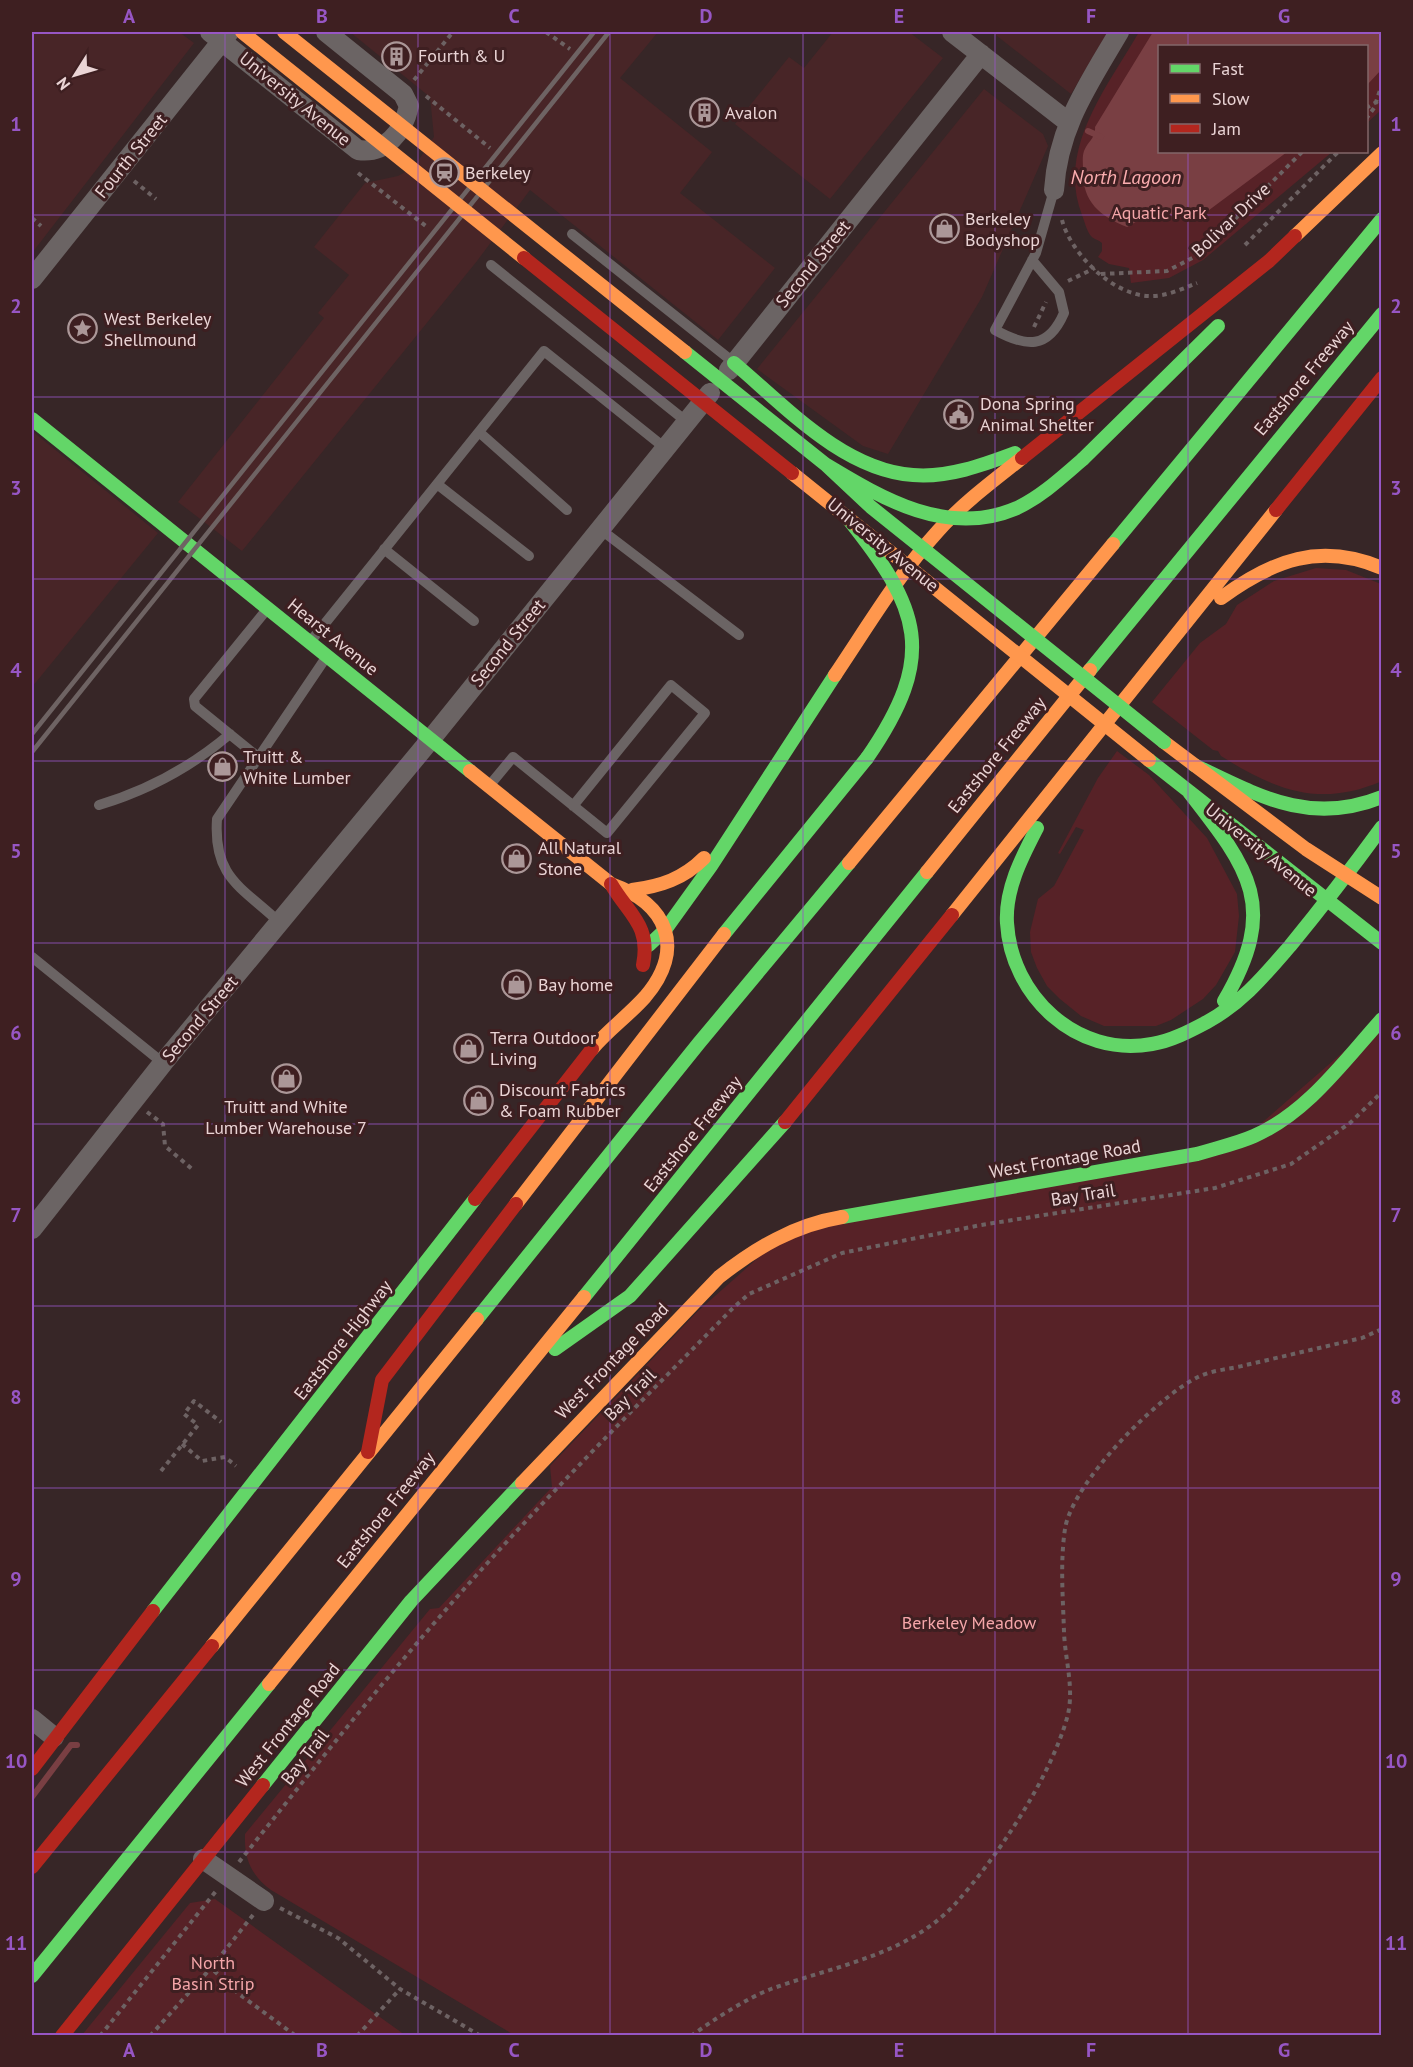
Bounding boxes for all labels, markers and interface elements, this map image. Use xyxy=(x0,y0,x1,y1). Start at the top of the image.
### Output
text: A xyxy=(123,3,136,29)
text: B xyxy=(316,3,328,29)
text: C xyxy=(508,3,520,29)
text: D xyxy=(700,3,713,29)
text: E xyxy=(894,3,904,29)
text: F xyxy=(1086,3,1096,29)
text: G xyxy=(1278,3,1290,29)
building icon: Fourth & U xyxy=(381,40,413,72)
place label: Fourth & U xyxy=(418,44,505,67)
north arrow xyxy=(45,45,105,105)
legend xyxy=(1158,45,1368,153)
street label: University Avenue xyxy=(235,47,356,151)
text: Fast xyxy=(1212,57,1244,80)
text: N xyxy=(52,74,74,94)
text: Slow xyxy=(1212,87,1250,110)
building icon: Avalon xyxy=(688,97,720,129)
place label: Avalon xyxy=(725,101,777,124)
street label: Fourth Street xyxy=(90,109,172,203)
text: 1 xyxy=(10,111,22,137)
text: 1 xyxy=(1390,111,1402,137)
text: Jam xyxy=(1211,117,1241,140)
station icon: Berkeley xyxy=(428,157,460,189)
place label: Berkeley xyxy=(465,161,531,184)
water label: North Lagoon xyxy=(1071,164,1181,190)
street label: Bolivar Drive xyxy=(1187,177,1275,262)
park label: Aquatic Park xyxy=(1111,201,1207,224)
place label: Berkeley Bodyshop xyxy=(965,207,1040,251)
shop icon: Berkeley Bodyshop xyxy=(928,213,960,245)
street label: Second Street xyxy=(770,215,855,312)
text: 2 xyxy=(10,293,22,319)
text: 2 xyxy=(1390,293,1402,319)
place label: West Berkeley Shellmound xyxy=(104,307,212,351)
place icon: West Berkeley Shellmound xyxy=(67,313,99,345)
street label: Eastshore Freeway xyxy=(1249,315,1359,440)
place label: Dona Spring Animal Shelter xyxy=(980,392,1094,436)
public building icon: Dona Spring Animal Shelter xyxy=(943,398,975,430)
text: 3 xyxy=(10,475,22,501)
text: 3 xyxy=(1390,475,1402,501)
street label: University Avenue xyxy=(823,493,944,597)
street label: Hearst Avenue xyxy=(283,593,383,680)
street label: Second Street xyxy=(465,594,550,691)
text: 4 xyxy=(10,657,22,683)
text: 4 xyxy=(1390,657,1402,683)
street label: Eastshore Freeway xyxy=(943,691,1051,818)
place label: Truitt & White Lumber xyxy=(243,745,351,789)
shop icon: Truitt & White Lumber xyxy=(206,751,238,783)
street label: University Avenue xyxy=(1201,798,1322,902)
place label: All Natural Stone xyxy=(538,836,622,880)
text: 5 xyxy=(10,838,22,864)
text: 5 xyxy=(1390,838,1402,864)
shop icon: All Natural Stone xyxy=(501,842,533,874)
shop icon: Bay home xyxy=(501,969,533,1001)
street label: Second Street xyxy=(157,971,243,1067)
place label: Bay home xyxy=(538,973,613,996)
text: 6 xyxy=(10,1020,22,1046)
text: 6 xyxy=(1390,1020,1402,1046)
place label: Terra Outdoor Living xyxy=(490,1026,596,1070)
shop icon: Terra Outdoor Living xyxy=(453,1032,485,1064)
shop icon: Truitt and White Lumber Warehouse 7 xyxy=(270,1062,302,1094)
street label: Eastshore Freeway xyxy=(639,1070,747,1197)
place label: Discount Fabrics & Foam Rubber xyxy=(499,1078,626,1122)
shop icon: Discount Fabrics & Foam Rubber xyxy=(462,1084,494,1116)
place label: Truitt and White Lumber Warehouse 7 xyxy=(205,1095,367,1139)
street label: West Frontage Road xyxy=(987,1134,1142,1183)
street label: Bay Trail xyxy=(1049,1178,1117,1211)
text: 7 xyxy=(10,1202,22,1228)
text: 7 xyxy=(1390,1202,1402,1228)
street label: Eastshore Highway xyxy=(288,1274,397,1404)
street label: West Frontage Road xyxy=(550,1297,673,1424)
street label: Bay Trail xyxy=(599,1363,661,1426)
text: 8 xyxy=(10,1384,22,1410)
text: 8 xyxy=(1390,1384,1402,1410)
street label: Eastshore Freeway xyxy=(332,1446,440,1573)
text: 9 xyxy=(10,1566,22,1592)
text: 9 xyxy=(1390,1566,1402,1592)
park label: Berkeley Meadow xyxy=(902,1611,1037,1634)
street label: West Frontage Road xyxy=(230,1658,345,1792)
street label: Bay Trail xyxy=(276,1724,334,1789)
text: 10 xyxy=(5,1748,27,1774)
text: 10 xyxy=(1385,1748,1407,1774)
text: 11 xyxy=(5,1930,27,1956)
text: 11 xyxy=(1385,1930,1407,1956)
park label: North Basin Strip xyxy=(172,1951,254,1995)
text: A xyxy=(123,2037,136,2063)
text: B xyxy=(316,2037,328,2063)
text: C xyxy=(508,2037,520,2063)
text: D xyxy=(700,2037,713,2063)
text: E xyxy=(894,2037,904,2063)
text: F xyxy=(1086,2037,1096,2063)
text: G xyxy=(1278,2037,1290,2063)

